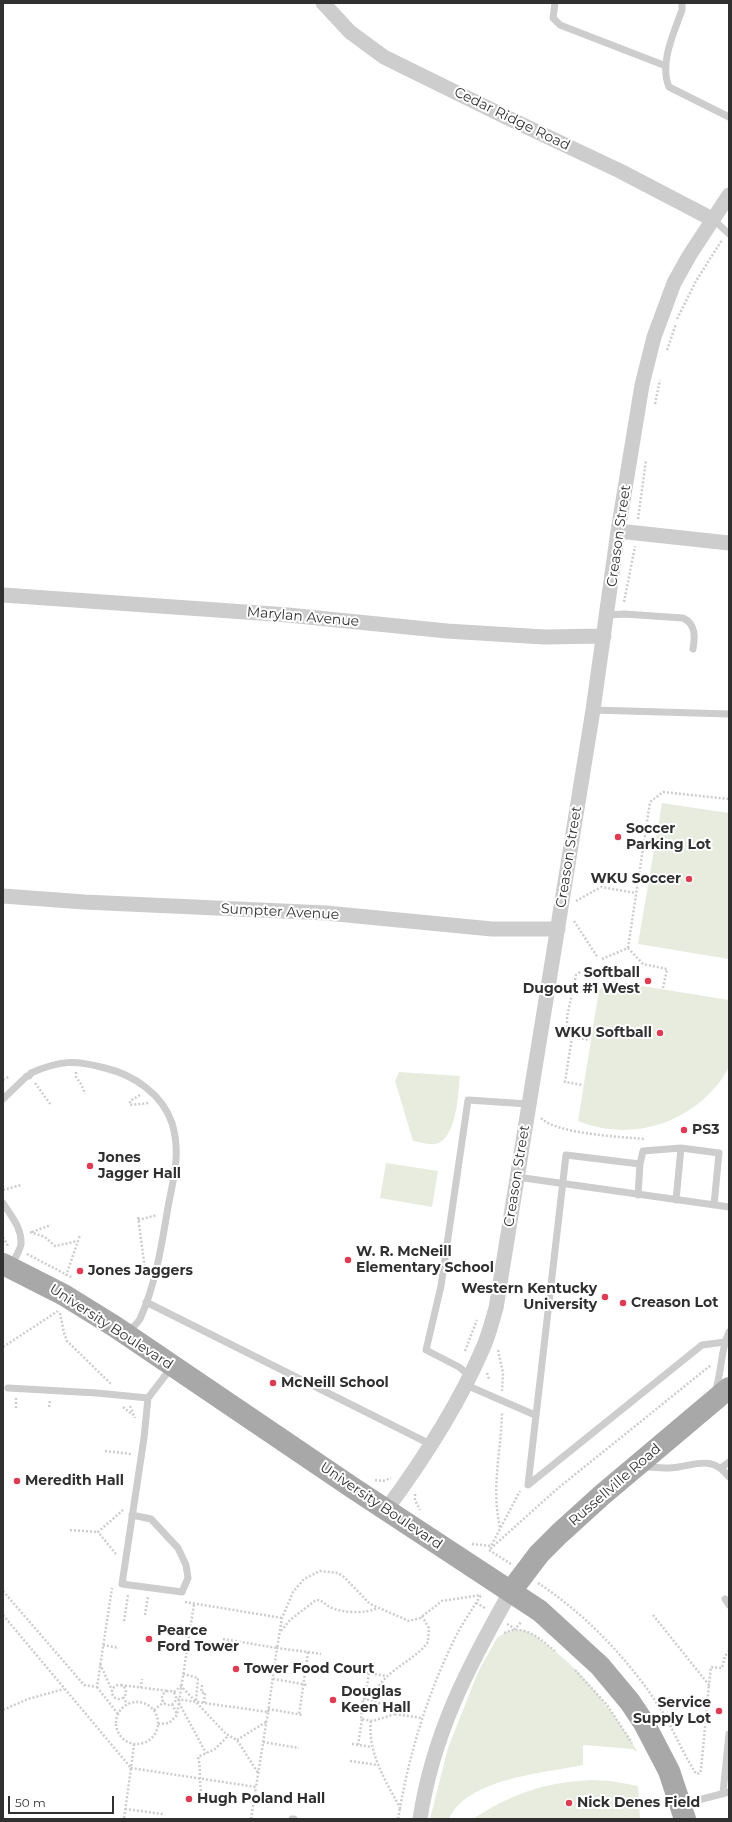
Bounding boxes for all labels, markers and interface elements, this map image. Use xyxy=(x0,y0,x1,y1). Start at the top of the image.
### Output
street label: Cedar Ridge Road xyxy=(451,84,573,154)
street label: Creason Street xyxy=(604,484,634,588)
street label: Marylan Avenue xyxy=(246,604,360,630)
street label: Creason Street xyxy=(553,805,585,909)
place label: Soccer Parking Lot xyxy=(626,821,711,854)
marker: Soccer Parking Lot xyxy=(613,832,623,842)
place label: WKU Soccer xyxy=(590,871,681,887)
marker: WKU Soccer xyxy=(684,874,694,884)
street label: Sumpter Avenue xyxy=(220,901,340,923)
place label: Softball Dugout #1 West xyxy=(523,965,640,998)
marker: Softball Dugout #1 West xyxy=(643,976,653,986)
place label: WKU Softball xyxy=(555,1025,652,1041)
marker: WKU Softball xyxy=(655,1028,665,1038)
place label: PS3 xyxy=(692,1122,719,1138)
street label: Creason Street xyxy=(501,1124,533,1228)
marker: PS3 xyxy=(679,1125,689,1135)
place label: Jones Jagger Hall xyxy=(98,1150,181,1182)
marker: Jones Jagger Hall xyxy=(85,1161,95,1171)
place label: W. R. McNeill Elementary School xyxy=(356,1244,494,1276)
marker: W. R. McNeill Elementary School xyxy=(343,1255,353,1265)
place label: Jones Jaggers xyxy=(88,1263,193,1279)
marker: Jones Jaggers xyxy=(75,1266,85,1276)
street label: University Boulevard xyxy=(46,1281,176,1373)
place label: Western Kentucky University xyxy=(461,1281,597,1314)
marker: Western Kentucky University xyxy=(600,1292,610,1302)
place label: Creason Lot xyxy=(631,1295,718,1311)
marker: Creason Lot xyxy=(618,1298,628,1308)
place label: McNeill School xyxy=(281,1375,389,1391)
marker: McNeill School xyxy=(268,1378,278,1388)
street label: Russellville Road xyxy=(565,1440,665,1530)
street label: University Boulevard xyxy=(317,1459,445,1553)
place label: Meredith Hall xyxy=(25,1473,124,1489)
marker: Meredith Hall xyxy=(12,1476,22,1486)
place label: Pearce Ford Tower xyxy=(157,1623,239,1656)
marker: Pearce Ford Tower xyxy=(144,1634,154,1644)
place label: Tower Food Court xyxy=(244,1661,374,1677)
marker: Tower Food Court xyxy=(231,1664,241,1674)
place label: Douglas Keen Hall xyxy=(341,1684,411,1716)
marker: Douglas Keen Hall xyxy=(328,1695,338,1705)
place label: Service Supply Lot xyxy=(633,1695,711,1728)
marker: Service Supply Lot xyxy=(714,1706,724,1716)
scale bar xyxy=(10,1788,116,1814)
place label: Hugh Poland Hall xyxy=(197,1791,325,1807)
marker: Hugh Poland Hall xyxy=(184,1794,194,1804)
text: 50 m xyxy=(15,1795,46,1810)
place label: Nick Denes Field xyxy=(577,1795,700,1811)
marker: Nick Denes Field xyxy=(564,1798,574,1808)

